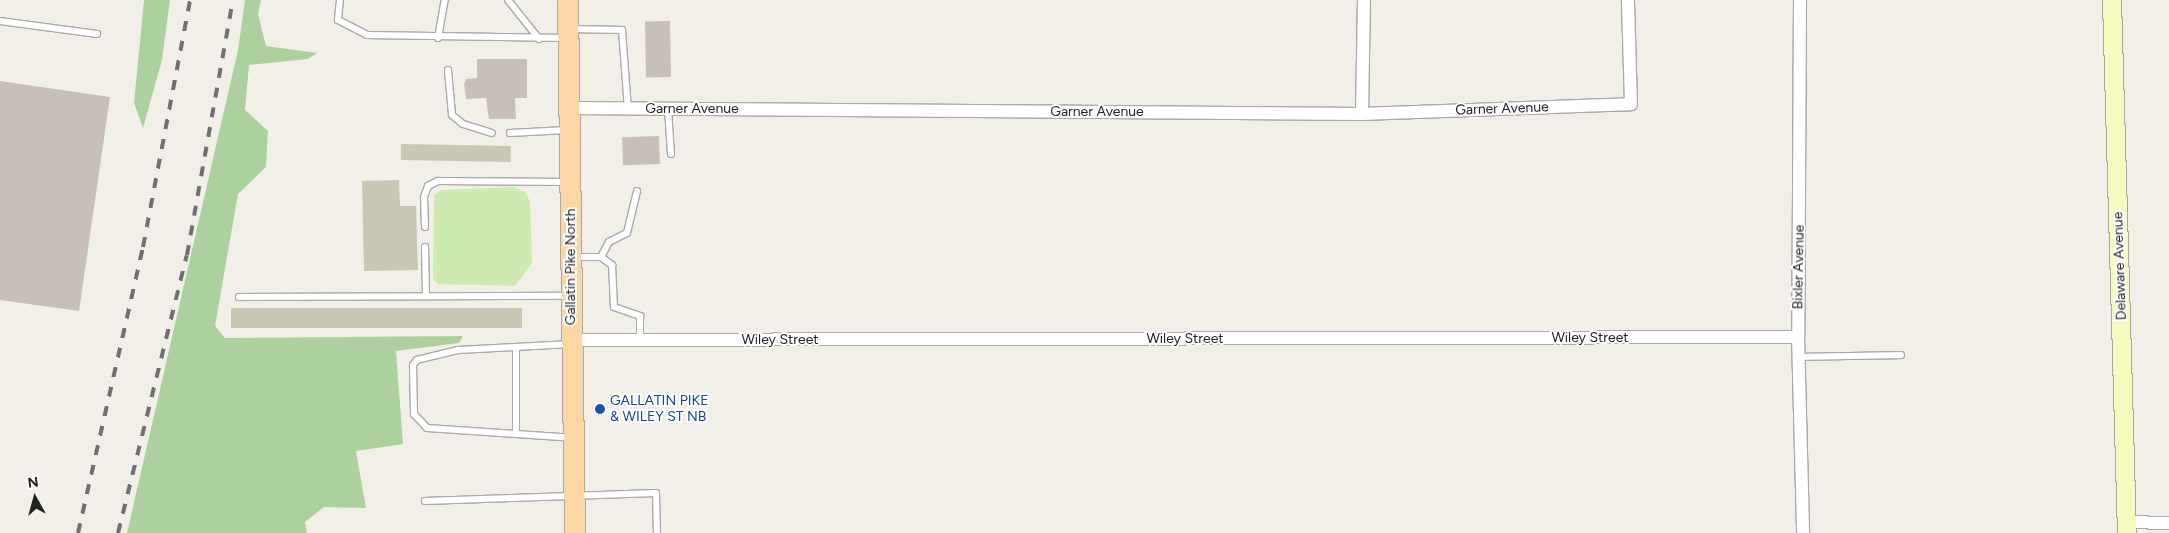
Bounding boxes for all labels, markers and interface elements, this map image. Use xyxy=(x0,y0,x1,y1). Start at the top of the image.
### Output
street label: Garner Avenue xyxy=(1455,99,1549,119)
street label: Garner Avenue xyxy=(645,101,739,117)
street label: Garner Avenue xyxy=(1050,104,1144,120)
street label: Gallatin Pike North xyxy=(563,209,579,325)
street label: Delaware Avenue xyxy=(2110,211,2130,321)
street label: Bixler Avenue xyxy=(1790,225,1808,309)
street label: Wiley Street xyxy=(1551,330,1629,346)
street label: Wiley Street xyxy=(1146,331,1224,347)
street label: Wiley Street xyxy=(741,332,819,348)
place label: GALLATIN PIKE & WILEY ST NB xyxy=(610,393,708,426)
marker: GALLATIN PIKE & WILEY ST NB xyxy=(594,403,606,415)
north arrow xyxy=(10,473,60,523)
text: N xyxy=(27,474,40,492)

